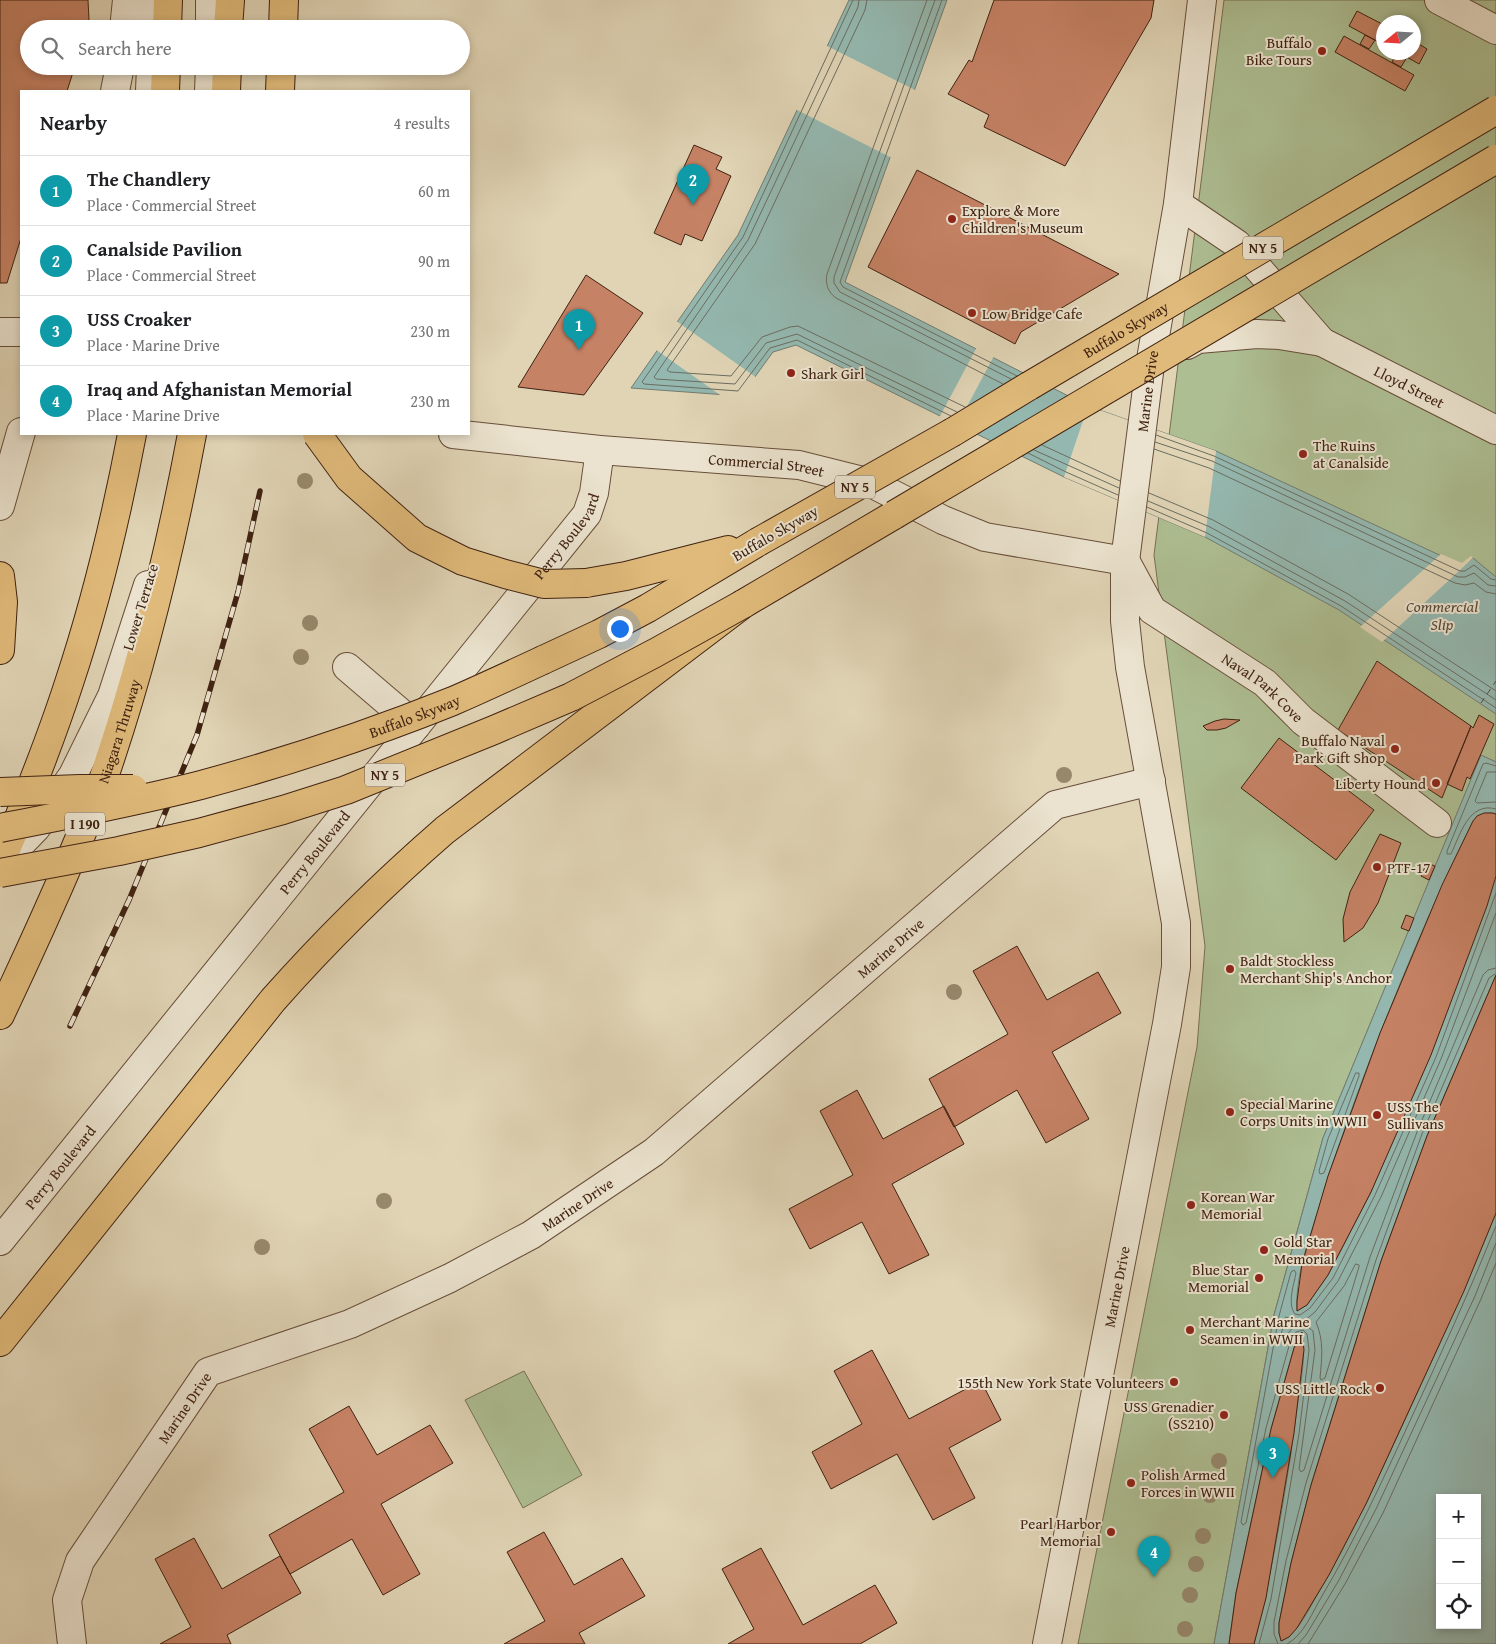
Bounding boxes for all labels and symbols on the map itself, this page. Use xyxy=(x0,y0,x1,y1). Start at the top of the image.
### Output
north arrow xyxy=(1376,15,1421,60)
place label: Buffalo Bike Tours xyxy=(1246,32,1312,70)
marker: Buffalo Bike Tours xyxy=(1316,45,1328,57)
pin: 2 xyxy=(677,164,709,205)
place label: Explore & More Children's Museum xyxy=(962,200,1084,238)
marker: Explore & More Children's Museum xyxy=(946,213,958,225)
road number: NY 5 xyxy=(1243,237,1283,260)
street label: Buffalo Skyway xyxy=(1079,295,1173,362)
place label: Low Bridge Cafe xyxy=(982,303,1083,324)
marker: Low Bridge Cafe xyxy=(966,307,978,319)
pin: 1 xyxy=(563,309,595,350)
street label: Marine Drive xyxy=(1131,348,1163,433)
street label: Lloyd Street xyxy=(1371,360,1449,413)
place label: Shark Girl xyxy=(801,363,864,384)
marker: Shark Girl xyxy=(785,367,797,379)
place label: The Ruins at Canalside xyxy=(1313,435,1389,473)
street label: Commercial Street xyxy=(708,448,827,482)
marker: The Ruins at Canalside xyxy=(1297,448,1309,460)
road number: NY 5 xyxy=(835,476,875,498)
street label: Perry Boulevard xyxy=(528,490,604,583)
street label: Buffalo Skyway xyxy=(728,500,822,566)
street label: Lower Terrace xyxy=(117,561,163,653)
water label: Commercial Slip xyxy=(1406,594,1478,636)
your location xyxy=(607,616,633,642)
street label: Naval Park Cove xyxy=(1218,648,1309,727)
street label: Niagara Thruway xyxy=(92,676,145,786)
street label: Buffalo Skyway xyxy=(366,689,464,742)
place label: Buffalo Naval Park Gift Shop xyxy=(1295,730,1385,768)
marker: Buffalo Naval Park Gift Shop xyxy=(1389,743,1401,755)
road number: NY 5 xyxy=(365,764,405,786)
place label: Liberty Hound xyxy=(1335,773,1426,794)
marker: Liberty Hound xyxy=(1430,777,1442,789)
street label: Perry Boulevard xyxy=(274,806,354,898)
road number: I 190 xyxy=(65,812,105,836)
place label: PTF-17 xyxy=(1387,857,1430,878)
marker: PTF-17 xyxy=(1371,861,1383,873)
street label: Marine Drive xyxy=(852,913,928,983)
place label: Baldt Stockless Merchant Ship's Anchor xyxy=(1240,950,1392,988)
marker: Baldt Stockless Merchant Ship's Anchor xyxy=(1224,963,1236,975)
place label: Special Marine Corps Units in WWII xyxy=(1240,1093,1367,1131)
place label: USS The Sullivans xyxy=(1387,1096,1444,1134)
marker: Special Marine Corps Units in WWII xyxy=(1224,1106,1236,1118)
marker: USS The Sullivans xyxy=(1371,1109,1383,1121)
street label: Perry Boulevard xyxy=(19,1121,100,1213)
street label: Marine Drive xyxy=(537,1172,617,1236)
place label: Korean War Memorial xyxy=(1201,1186,1275,1224)
marker: Korean War Memorial xyxy=(1185,1199,1197,1211)
place label: Gold Star Memorial xyxy=(1274,1231,1335,1269)
street label: Marine Drive xyxy=(1098,1244,1134,1329)
marker: Gold Star Memorial xyxy=(1258,1244,1270,1256)
place label: Blue Star Memorial xyxy=(1188,1259,1249,1297)
marker: Blue Star Memorial xyxy=(1253,1272,1265,1284)
place label: Merchant Marine Seamen in WWII xyxy=(1200,1311,1310,1349)
marker: Merchant Marine Seamen in WWII xyxy=(1184,1324,1196,1336)
street label: Marine Drive xyxy=(152,1367,216,1447)
place label: 155th New York State Volunteers xyxy=(957,1372,1164,1393)
marker: 155th New York State Volunteers xyxy=(1168,1376,1180,1388)
place label: USS Little Rock xyxy=(1275,1378,1370,1399)
marker: USS Little Rock xyxy=(1374,1382,1386,1394)
place label: USS Grenadier (SS210) xyxy=(1123,1396,1214,1434)
marker: USS Grenadier (SS210) xyxy=(1218,1409,1230,1421)
pin: 3 xyxy=(1257,1437,1289,1478)
place label: Polish Armed Forces in WWII xyxy=(1141,1464,1235,1502)
marker: Polish Armed Forces in WWII xyxy=(1125,1477,1137,1489)
place label: Pearl Harbor Memorial xyxy=(1020,1513,1101,1551)
marker: Pearl Harbor Memorial xyxy=(1105,1526,1117,1538)
pin: 4 xyxy=(1138,1536,1170,1577)

